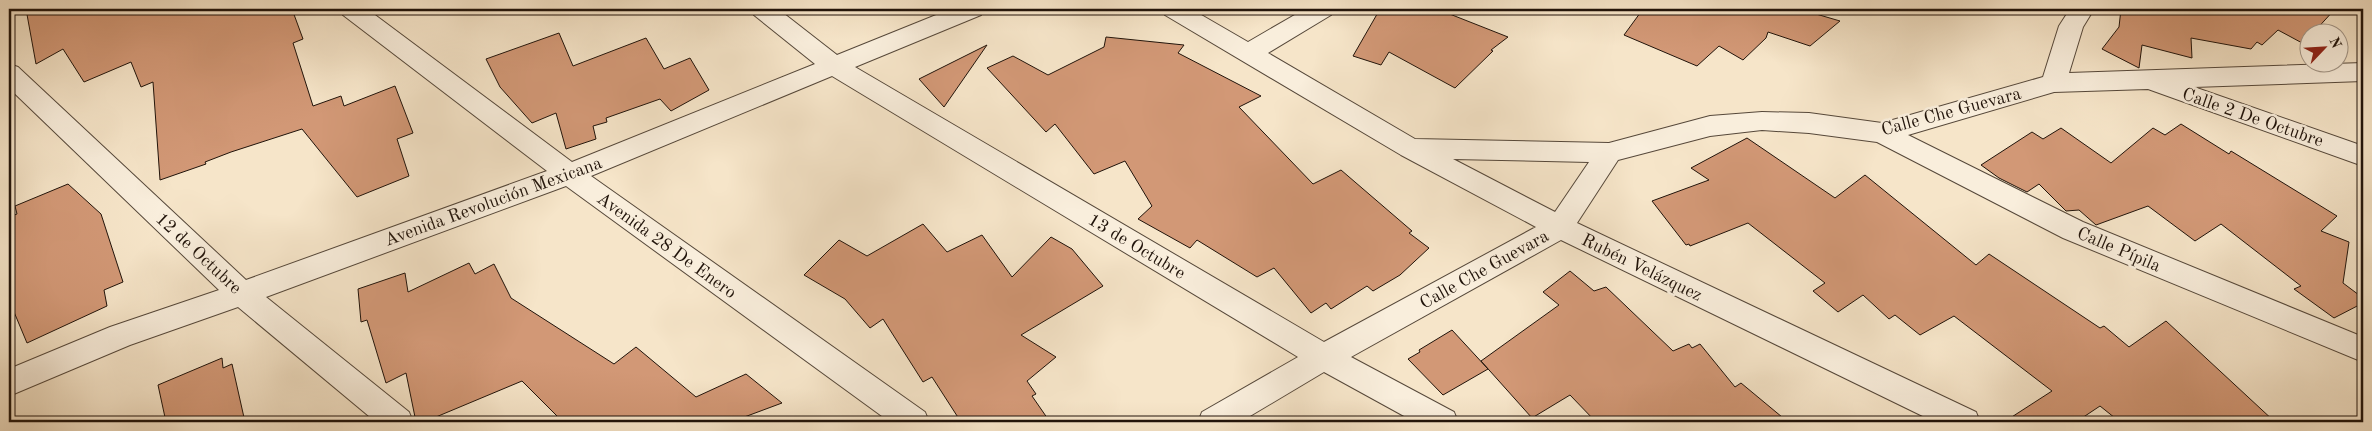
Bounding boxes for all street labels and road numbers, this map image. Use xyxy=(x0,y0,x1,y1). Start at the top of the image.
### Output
street label: Calle Che Guevara xyxy=(1879,85,2023,139)
street label: Calle 2 De Octubre xyxy=(2180,85,2326,151)
street label: Avenida Revolución Mexicana xyxy=(382,154,605,250)
street label: Avenida 28 De Enero xyxy=(593,189,739,302)
street label: 12 de Octubre xyxy=(152,210,245,298)
street label: 13 de Octubre xyxy=(1085,211,1188,283)
street label: Calle Pípila xyxy=(2074,224,2163,276)
street label: Calle Che Guevara xyxy=(1417,227,1552,313)
street label: Rubén Velázquez xyxy=(1578,231,1705,305)

